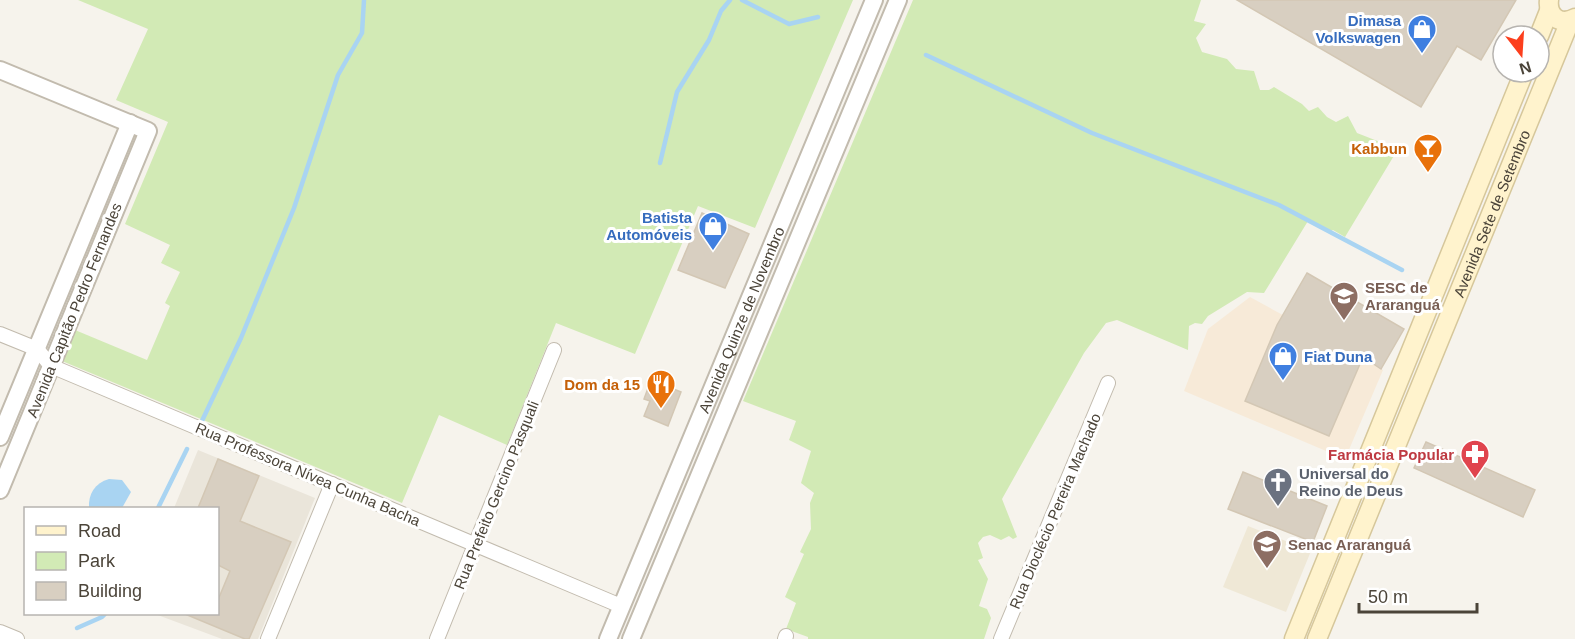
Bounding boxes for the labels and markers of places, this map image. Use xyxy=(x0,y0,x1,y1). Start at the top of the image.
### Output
place label: Dimasa Volkswagen xyxy=(1315,12,1402,46)
shop icon: Dimasa Volkswagen xyxy=(1406,13,1438,55)
bar icon: Kabbun xyxy=(1412,132,1444,174)
place label: Kabbun xyxy=(1351,140,1407,157)
place label: Batista Automóveis xyxy=(606,209,693,243)
shop icon: Batista Automóveis xyxy=(697,210,729,252)
place label: SESC de Araranguá xyxy=(1365,279,1441,313)
school or university icon: SESC de Araranguá xyxy=(1328,280,1360,322)
shop icon: Fiat Duna xyxy=(1267,340,1299,382)
place label: Fiat Duna xyxy=(1304,348,1373,365)
restaurant icon: Dom da 15 xyxy=(645,368,677,410)
place label: Dom da 15 xyxy=(564,376,640,393)
pharmacy icon: Farmácia Popular xyxy=(1459,438,1491,480)
place label: Farmácia Popular xyxy=(1328,446,1454,463)
place label: Universal do Reino de Deus xyxy=(1299,465,1403,499)
church icon: Universal do Reino de Deus xyxy=(1262,466,1294,508)
school or university icon: Senac Araranguá xyxy=(1251,528,1283,570)
place label: Senac Araranguá xyxy=(1288,536,1411,553)

